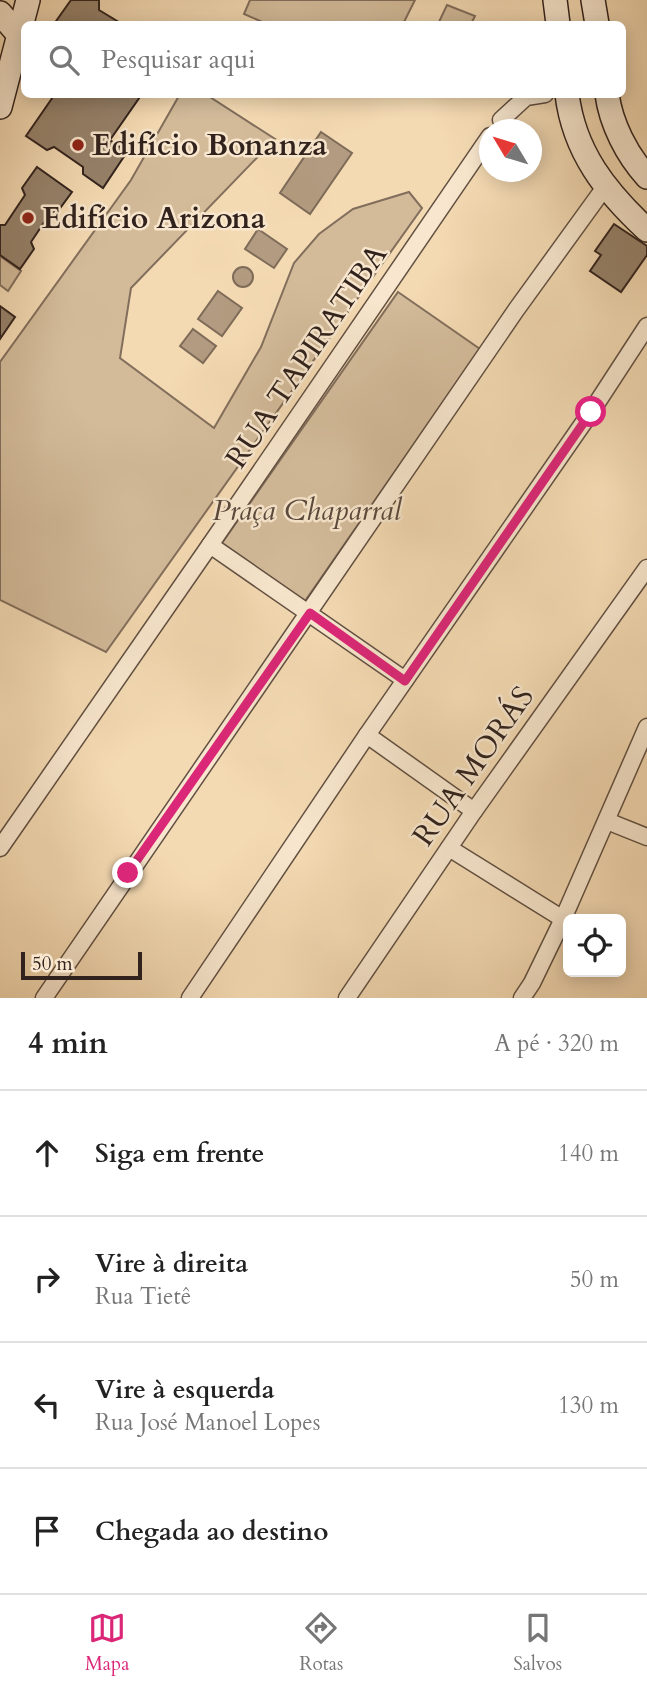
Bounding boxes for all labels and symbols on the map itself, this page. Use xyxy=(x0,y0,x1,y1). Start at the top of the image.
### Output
north arrow xyxy=(479,119,542,182)
place label: Edifício Bonanza xyxy=(92,125,327,166)
marker: Edifício Bonanza xyxy=(70,137,86,153)
place label: Edifício Arizona xyxy=(42,198,266,239)
marker: Edifício Arizona xyxy=(20,210,36,226)
street label: RUA TAPIRATIBA xyxy=(216,236,397,476)
route start xyxy=(575,396,606,427)
park label: Praça Chaparral xyxy=(212,490,403,531)
street label: RUA MORÁS xyxy=(403,678,544,854)
route end xyxy=(112,857,143,888)
scale bar xyxy=(21,949,142,981)

